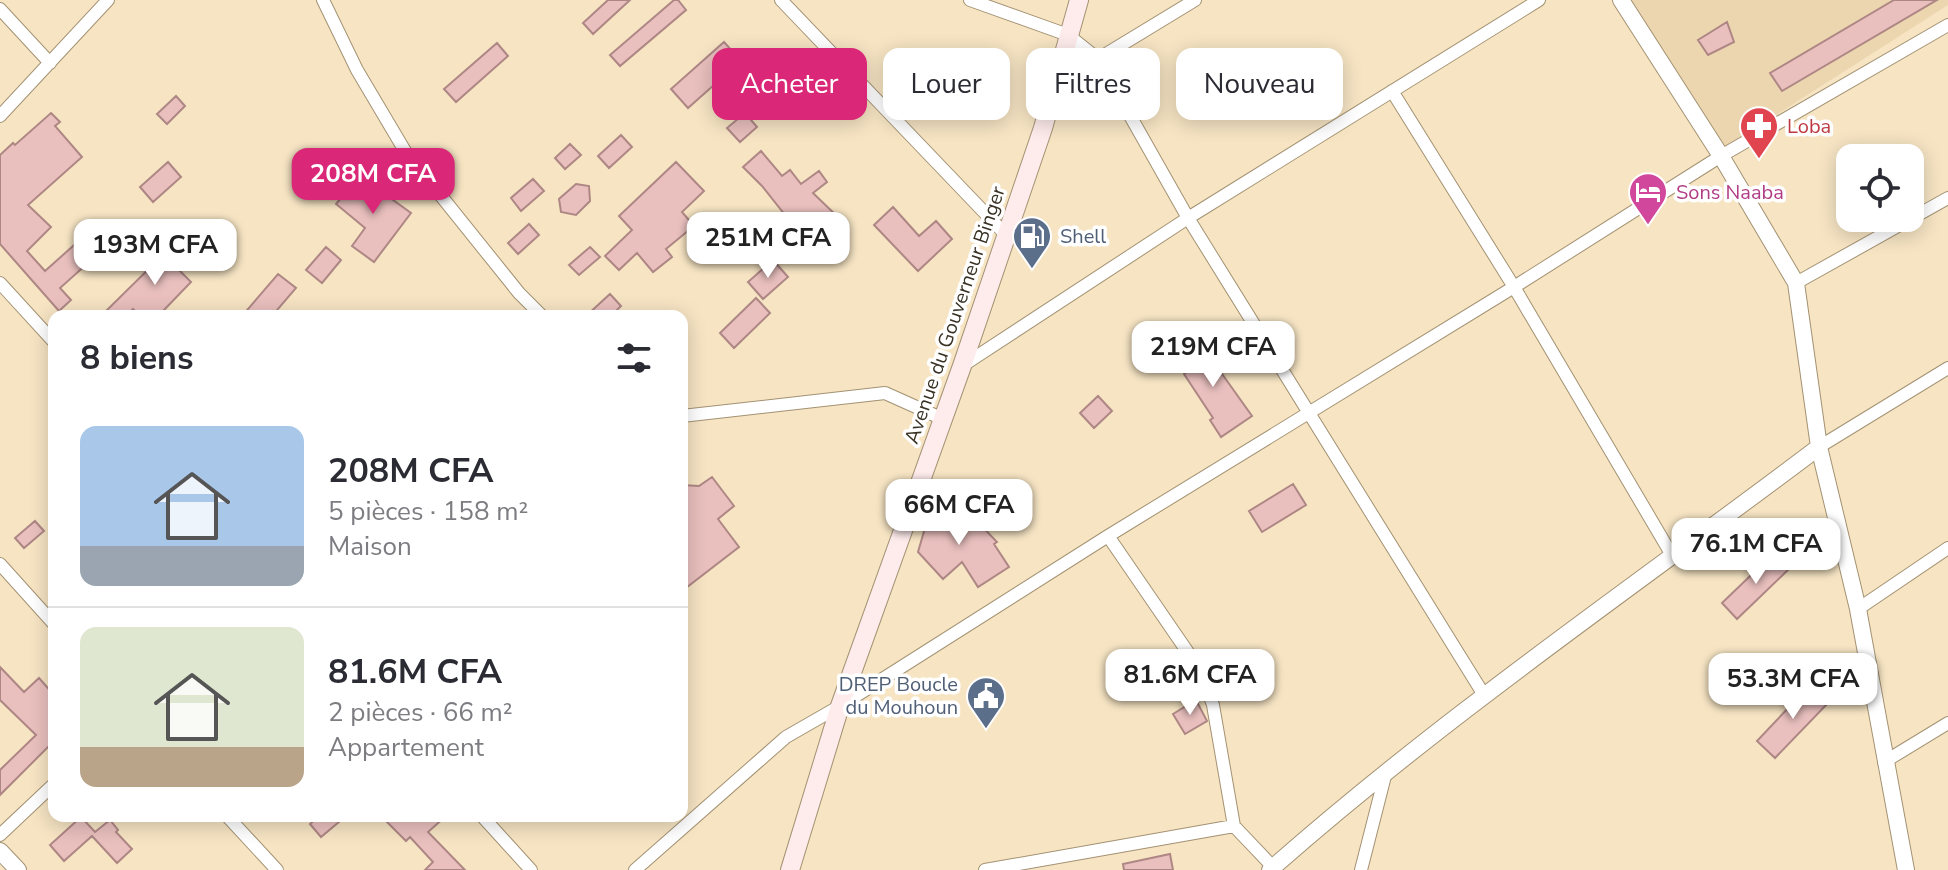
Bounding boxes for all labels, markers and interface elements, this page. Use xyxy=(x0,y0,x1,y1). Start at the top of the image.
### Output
chip: Acheter xyxy=(712,48,867,120)
chip: Louer xyxy=(883,48,1010,120)
chip: Filtres xyxy=(1026,48,1160,120)
chip: Nouveau xyxy=(1176,48,1343,120)
pharmacy icon: Loba xyxy=(1738,105,1780,160)
place label: Loba xyxy=(1787,113,1831,140)
map controls xyxy=(1836,144,1924,232)
button: locate xyxy=(1836,144,1924,232)
pin: 208M CFA xyxy=(290,148,456,216)
text: 208M CFA xyxy=(310,156,436,191)
hotel icon: Sons Naaba xyxy=(1627,171,1669,226)
place label: Sons Naaba xyxy=(1676,179,1784,206)
street label: Avenue du Gouverneur Binger xyxy=(898,183,1012,447)
pin: 251M CFA xyxy=(685,212,851,280)
fuel station icon: Shell xyxy=(1011,215,1053,270)
pin: 193M CFA xyxy=(72,219,238,287)
text: 251M CFA xyxy=(705,220,831,255)
place label: Shell xyxy=(1060,223,1106,250)
text: 193M CFA xyxy=(92,227,218,262)
pin: 219M CFA xyxy=(1130,321,1296,389)
text: 219M CFA xyxy=(1150,329,1276,364)
text: 8 biens xyxy=(80,335,194,381)
icon: filters xyxy=(612,336,656,380)
text: 208M CFA xyxy=(328,448,494,494)
icon: home xyxy=(144,458,240,554)
pin: 66M CFA xyxy=(885,479,1033,547)
text: 66M CFA xyxy=(904,487,1014,522)
text: 5 pièces · 158 m² xyxy=(328,494,528,529)
pin: 76.1M CFA xyxy=(1664,518,1848,586)
text: 76.1M CFA xyxy=(1689,526,1823,561)
text: Maison xyxy=(328,529,412,564)
text: 81.6M CFA xyxy=(328,649,502,695)
pin: 81.6M CFA xyxy=(1098,649,1282,717)
pin: 53.3M CFA xyxy=(1701,653,1885,721)
text: 81.6M CFA xyxy=(1123,657,1257,692)
icon: home xyxy=(144,659,240,755)
text: 53.3M CFA xyxy=(1726,661,1860,696)
place label: DREP Boucle du Mouhoun xyxy=(839,671,958,721)
public building icon: DREP Boucle du Mouhoun xyxy=(965,675,1007,730)
text: 2 pièces · 66 m² xyxy=(328,695,513,730)
text: Appartement xyxy=(328,730,484,765)

